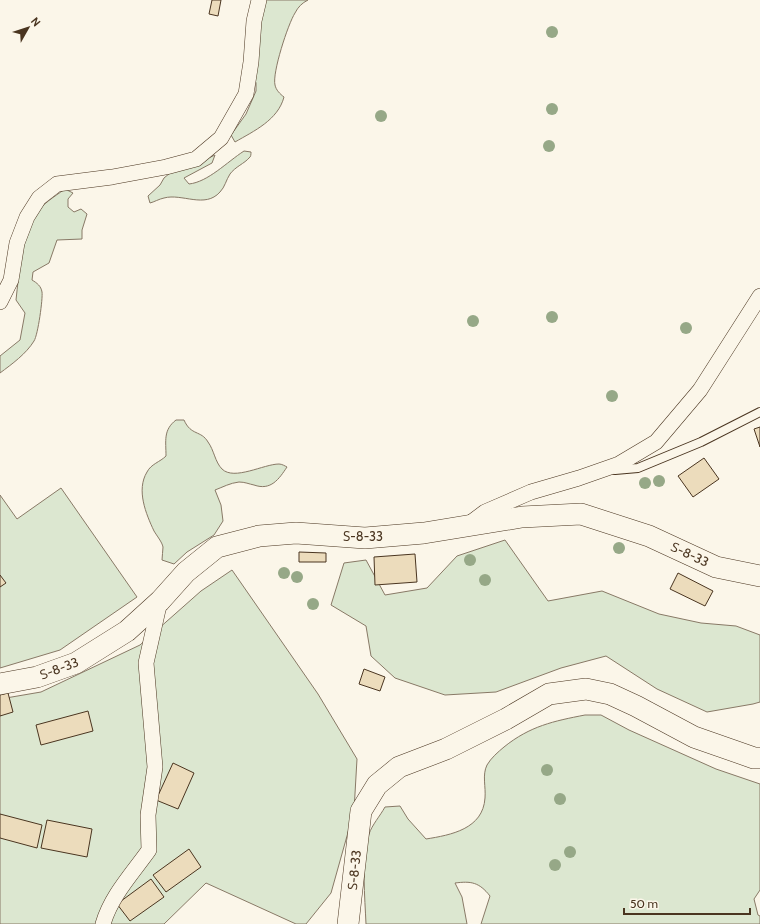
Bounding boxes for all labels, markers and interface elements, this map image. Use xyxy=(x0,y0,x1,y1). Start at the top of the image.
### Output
north arrow xyxy=(8,8,48,48)
text: N xyxy=(28,14,44,29)
street label: Տ-8-33 xyxy=(343,528,383,544)
street label: Տ-8-33 xyxy=(668,538,712,570)
street label: Տ-8-33 xyxy=(37,653,81,683)
street label: Տ-8-33 xyxy=(344,849,364,891)
scale bar xyxy=(624,890,750,916)
text: 50 m xyxy=(630,896,658,911)

